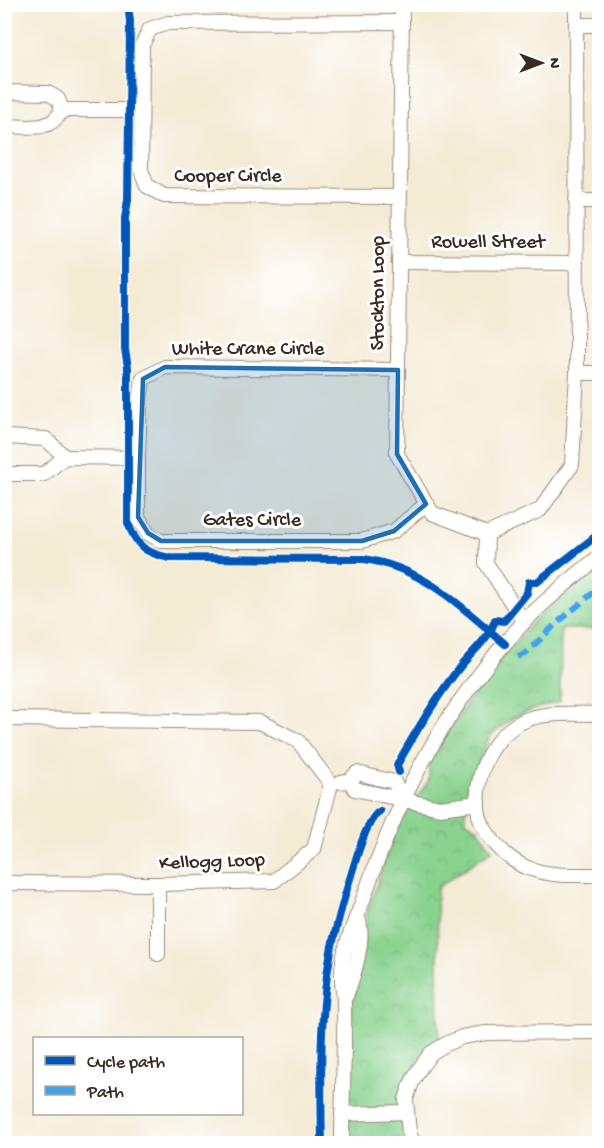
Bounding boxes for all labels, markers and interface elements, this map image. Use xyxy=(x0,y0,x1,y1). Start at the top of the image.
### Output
north arrow xyxy=(511,33,571,93)
text: N xyxy=(543,58,562,69)
street label: Cooper Circle xyxy=(174,166,282,189)
street label: Rowell Street xyxy=(431,232,547,255)
street label: Stockton Loop xyxy=(368,236,391,350)
street label: White Crane Circle xyxy=(172,339,325,362)
street label: Gates Circle xyxy=(203,510,302,533)
street label: Kellogg Loop xyxy=(159,850,265,876)
legend xyxy=(33,1037,243,1115)
text: Cycle path xyxy=(87,1053,165,1074)
text: Path xyxy=(86,1083,124,1104)

